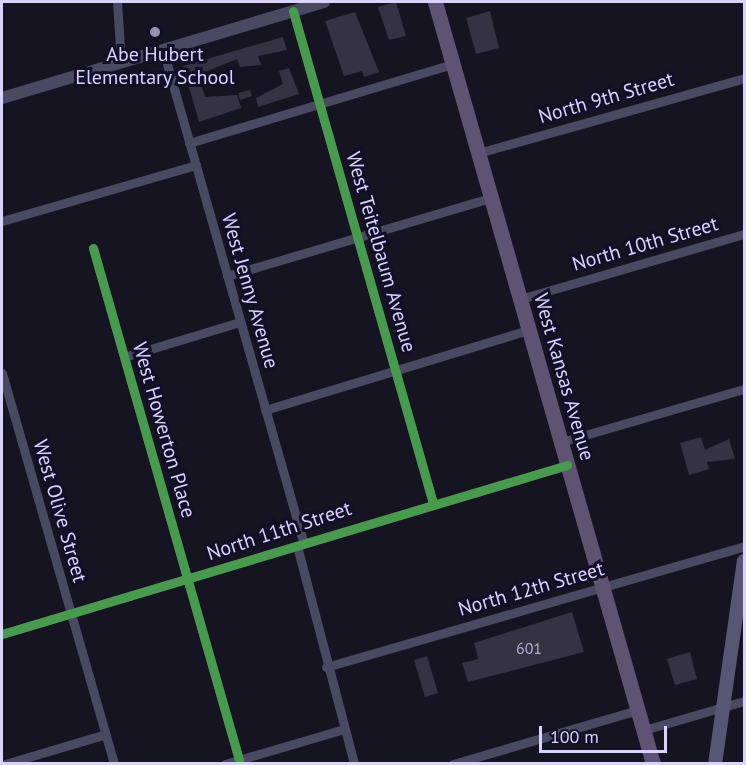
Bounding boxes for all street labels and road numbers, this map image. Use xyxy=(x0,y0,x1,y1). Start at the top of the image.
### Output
street label: North 9th Street xyxy=(536,67,676,129)
street label: West Teitelbaum Avenue xyxy=(341,148,421,356)
street label: West Jenny Avenue xyxy=(216,210,284,372)
street label: North 10th Street xyxy=(569,212,721,276)
street label: West Kansas Avenue xyxy=(529,290,599,464)
street label: West Howerton Place xyxy=(127,339,201,521)
street label: West Olive Street xyxy=(28,437,92,585)
street label: North 11th Street xyxy=(204,496,354,566)
street label: North 12th Street xyxy=(455,557,607,621)

